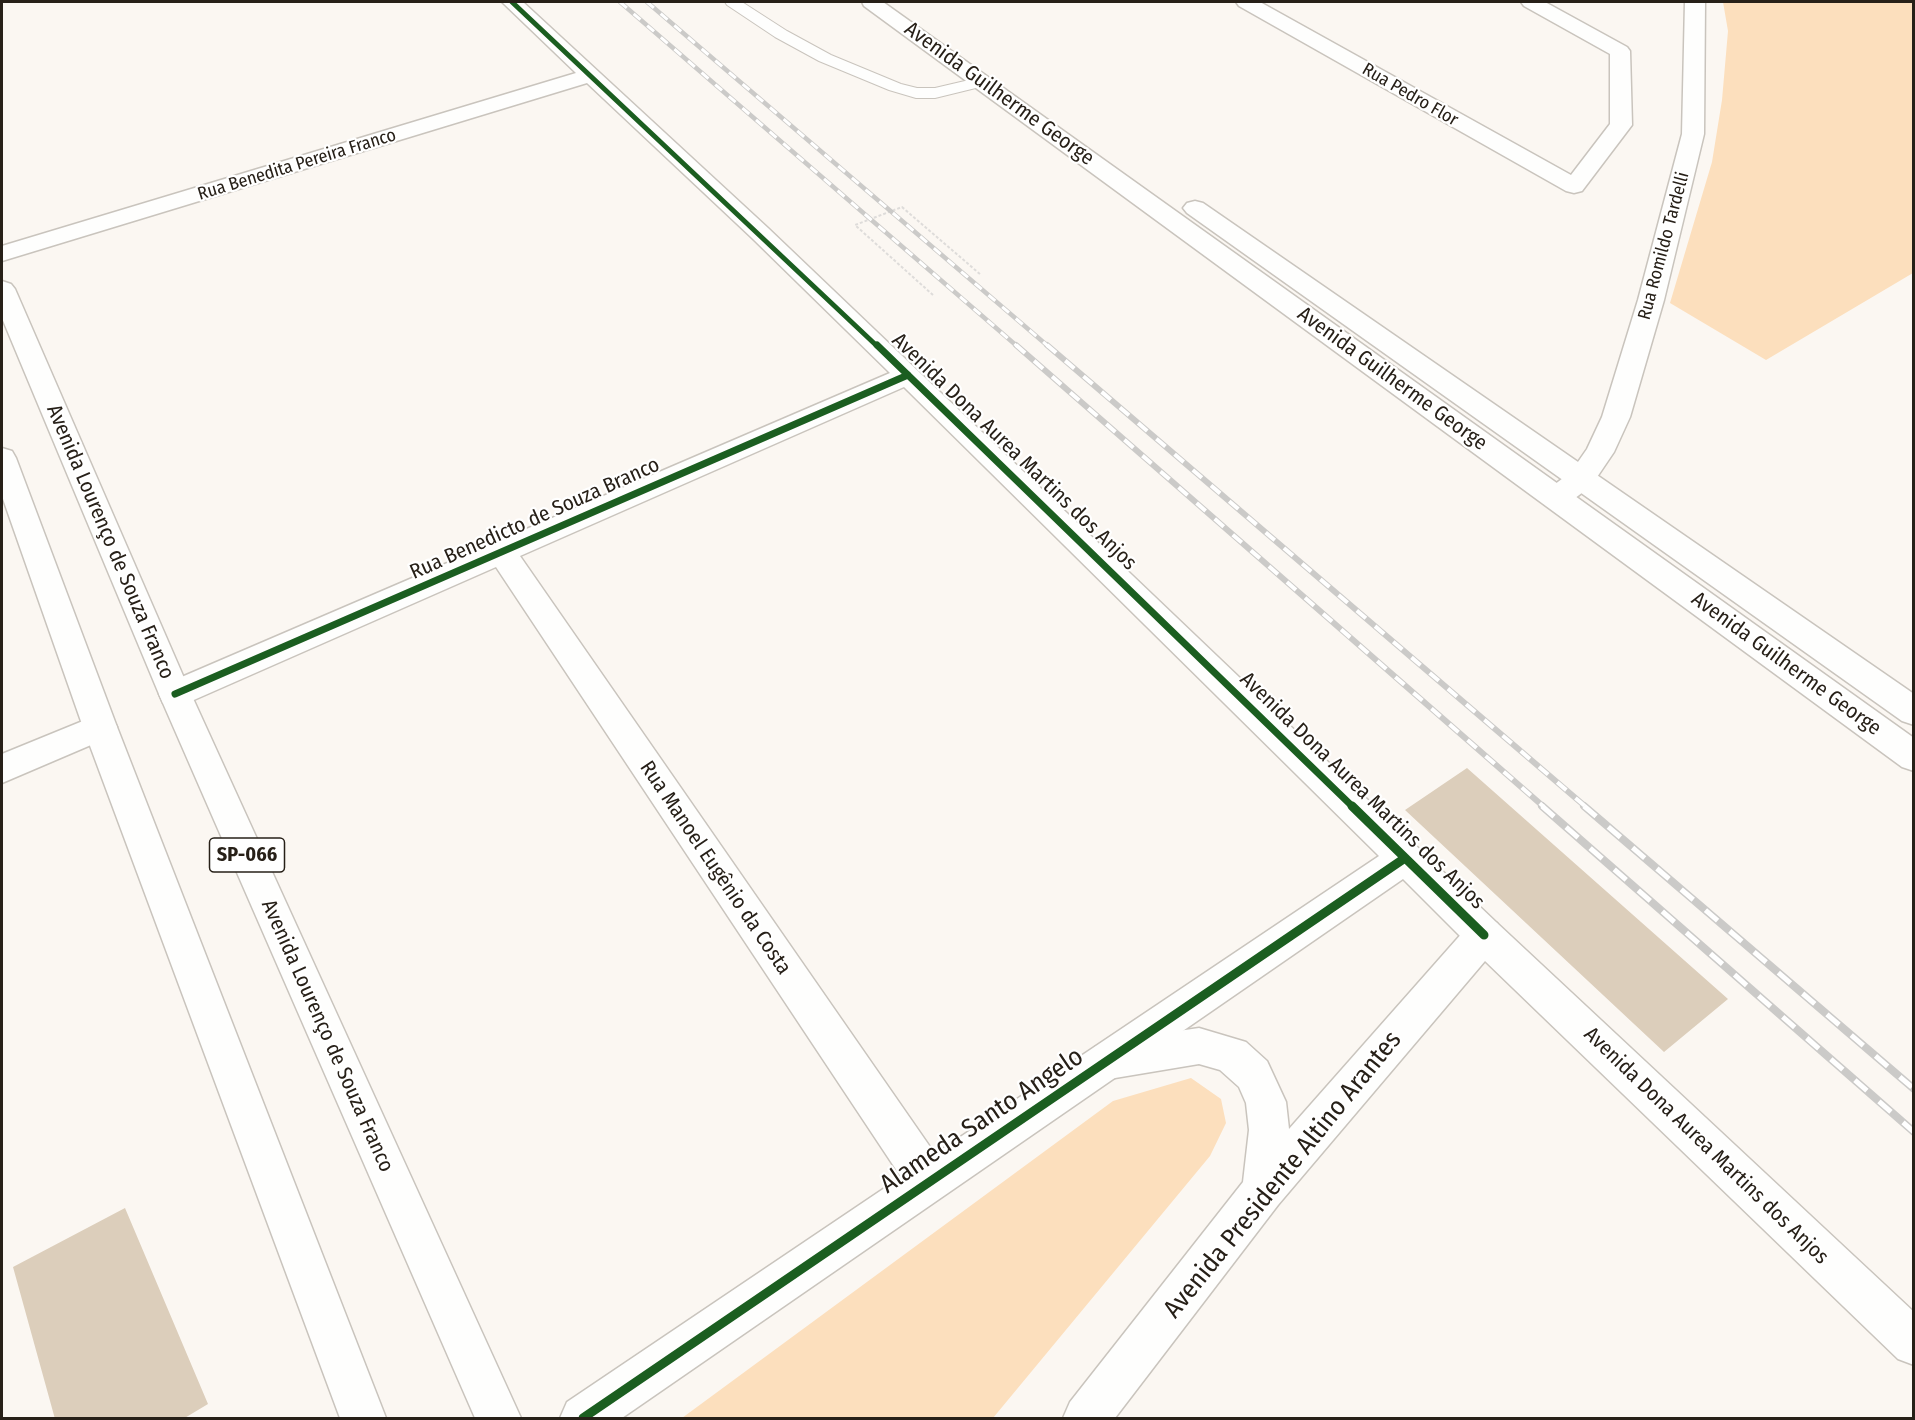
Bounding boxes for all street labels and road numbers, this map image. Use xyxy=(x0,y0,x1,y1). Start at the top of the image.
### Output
street label: Avenida Guilherme George xyxy=(899,17,1099,171)
street label: Rua Pedro Flor xyxy=(1358,59,1462,131)
street label: Rua Benedita Pereira Franco xyxy=(195,125,399,205)
street label: Rua Romildo Tardelli xyxy=(1634,170,1694,322)
street label: Avenida Guilherme George xyxy=(1292,302,1492,456)
street label: Avenida Dona Aurea Martins dos Anjos xyxy=(886,328,1142,576)
street label: Avenida Lourenço de Souza Franco xyxy=(41,401,179,683)
street label: Rua Benedicto de Souza Branco xyxy=(406,452,664,586)
street label: Avenida Guilherme George xyxy=(1686,587,1886,741)
street label: Avenida Dona Aurea Martins dos Anjos xyxy=(1234,667,1490,915)
street label: Rua Manoel Eugênio da Costa xyxy=(634,756,796,980)
road number: SP-066 xyxy=(210,838,284,872)
street label: Avenida Lourenço de Souza Franco xyxy=(255,896,399,1176)
street label: Avenida Dona Aurea Martins dos Anjos xyxy=(1578,1022,1834,1270)
street label: Avenida Presidente Altino Arantes xyxy=(1158,1025,1408,1325)
street label: Alameda Santo Angelo xyxy=(874,1041,1090,1201)

